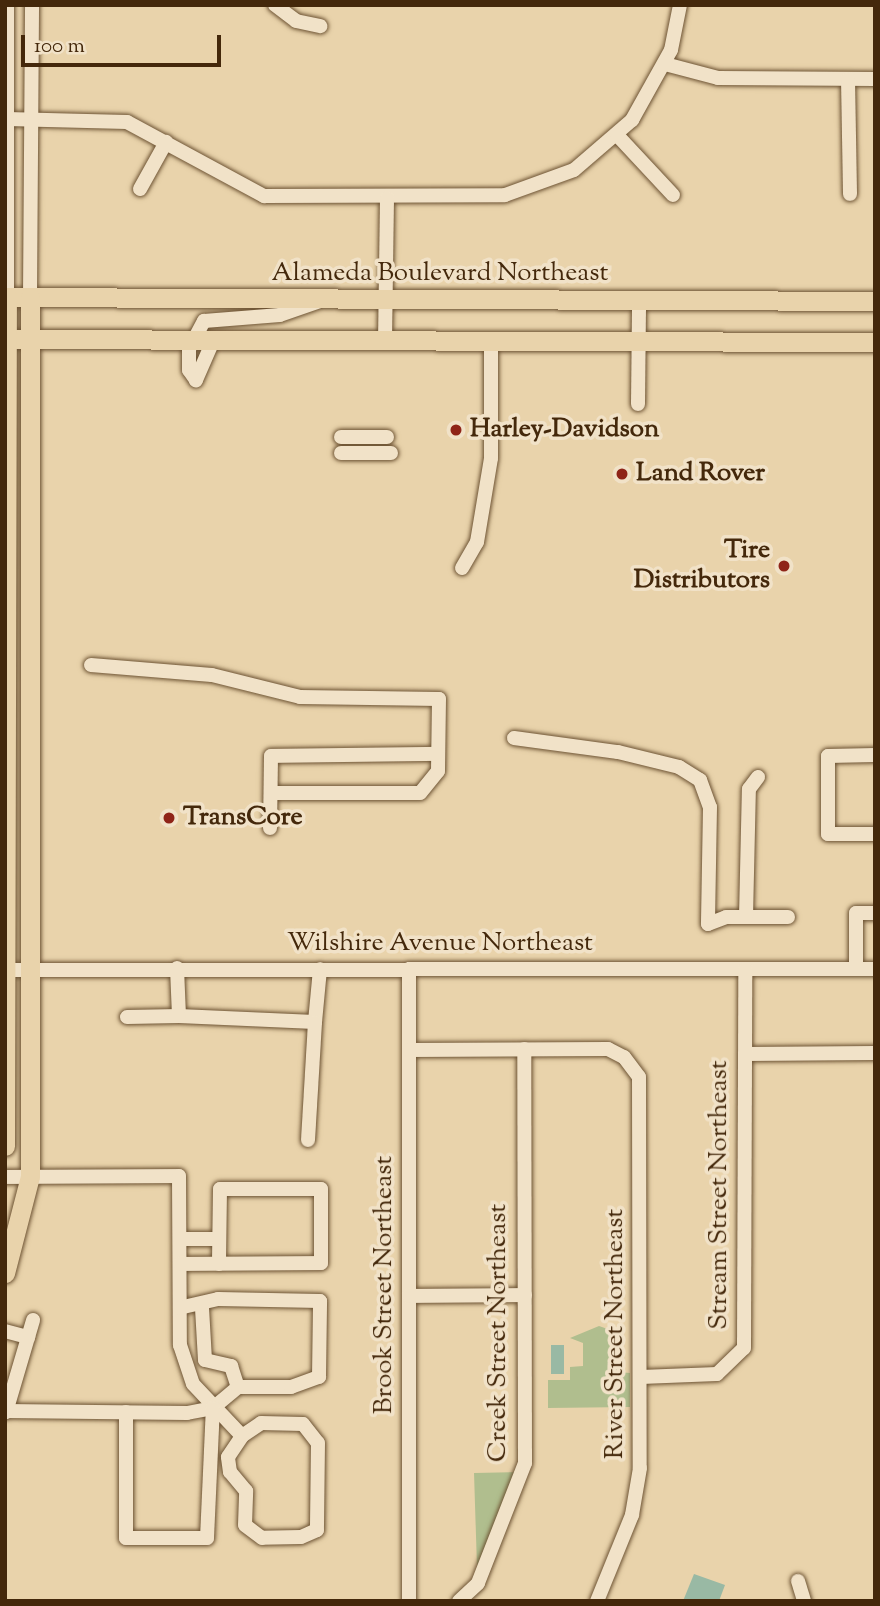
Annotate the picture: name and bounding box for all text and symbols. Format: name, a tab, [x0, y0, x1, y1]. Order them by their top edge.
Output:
scale bar	[24, 21, 224, 65]
text: 100 m	[34, 32, 85, 62]
street label: Alameda Boulevard Northeast	[272, 258, 608, 290]
place label: Harley-Davidson	[470, 414, 659, 446]
marker: Harley-Davidson	[448, 422, 464, 438]
place label: Land Rover	[636, 458, 765, 490]
marker: Land Rover	[614, 466, 630, 482]
place label: Tire Distributors	[634, 535, 770, 596]
marker: Tire Distributors	[776, 558, 792, 574]
place label: TransCore	[183, 802, 303, 834]
marker: TransCore	[161, 810, 177, 826]
street label: Wilshire Avenue Northeast	[287, 928, 593, 960]
street label: Stream Street Northeast	[704, 1060, 736, 1330]
street label: Brook Street Northeast	[369, 1156, 401, 1414]
street label: Creek Street Northeast	[483, 1204, 515, 1462]
street label: River Street Northeast	[600, 1209, 632, 1459]

